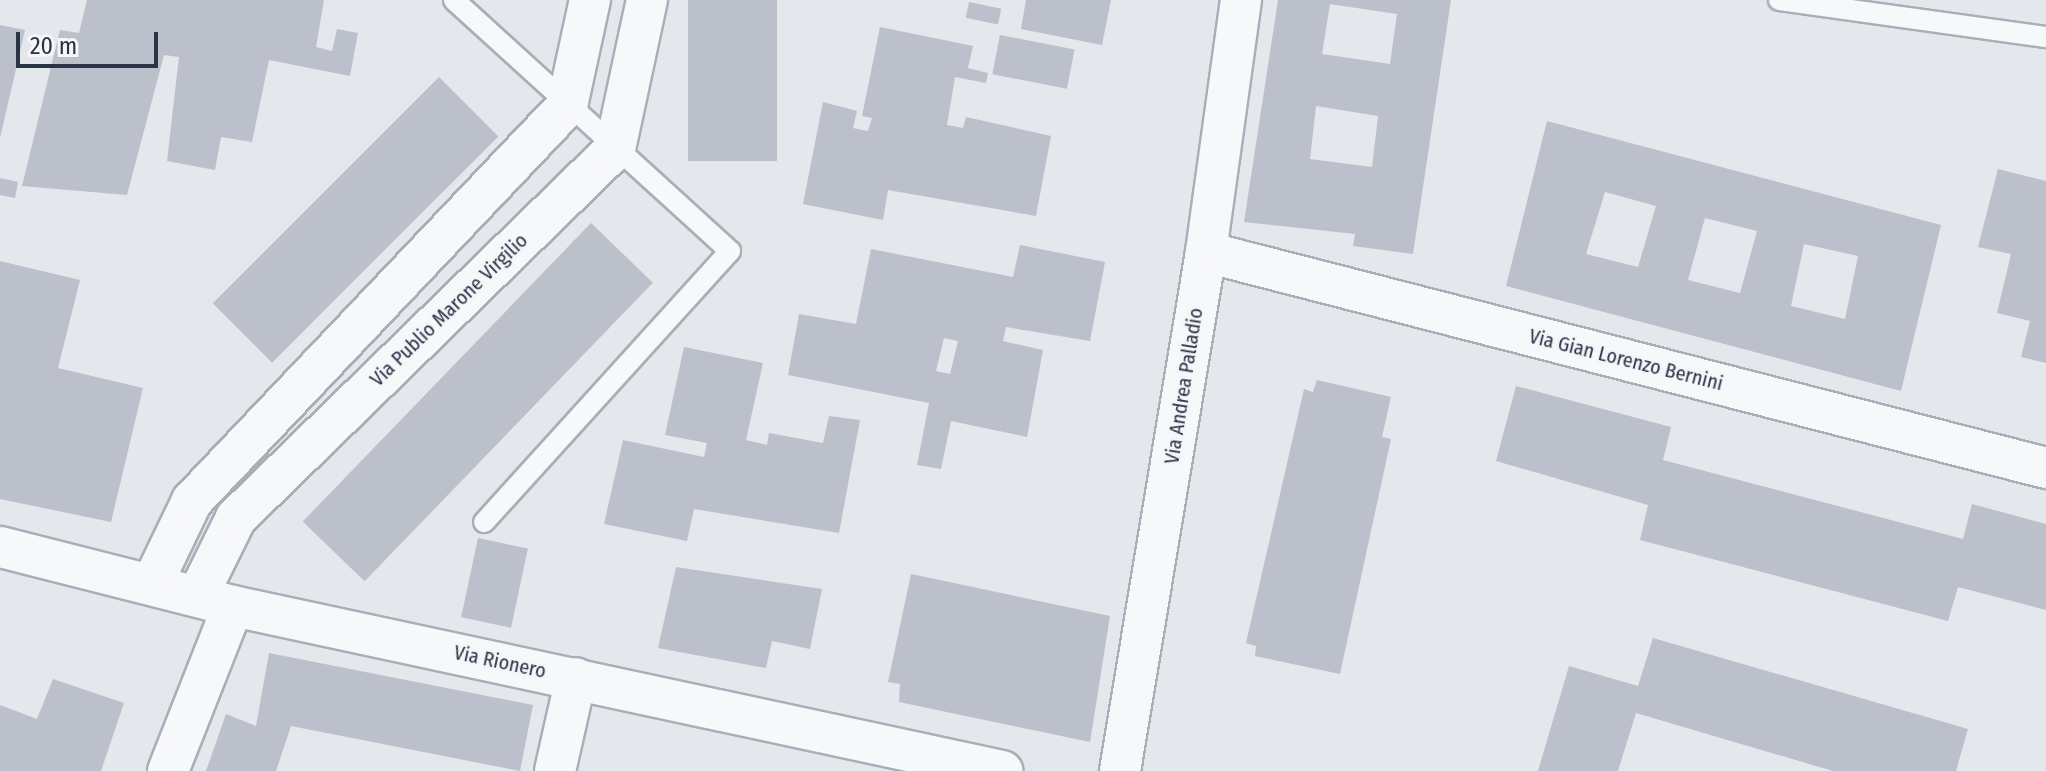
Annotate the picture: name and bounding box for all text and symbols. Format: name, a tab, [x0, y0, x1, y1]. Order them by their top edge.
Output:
scale bar	[20, 16, 162, 66]
text: 20 m	[30, 32, 77, 60]
street label: Via Publio Marone Virgilio	[365, 229, 533, 391]
street label: Via Andrea Palladio	[1160, 306, 1208, 466]
street label: Via Gian Lorenzo Bernini	[1527, 324, 1725, 396]
street label: Via Rionero	[452, 641, 548, 683]

